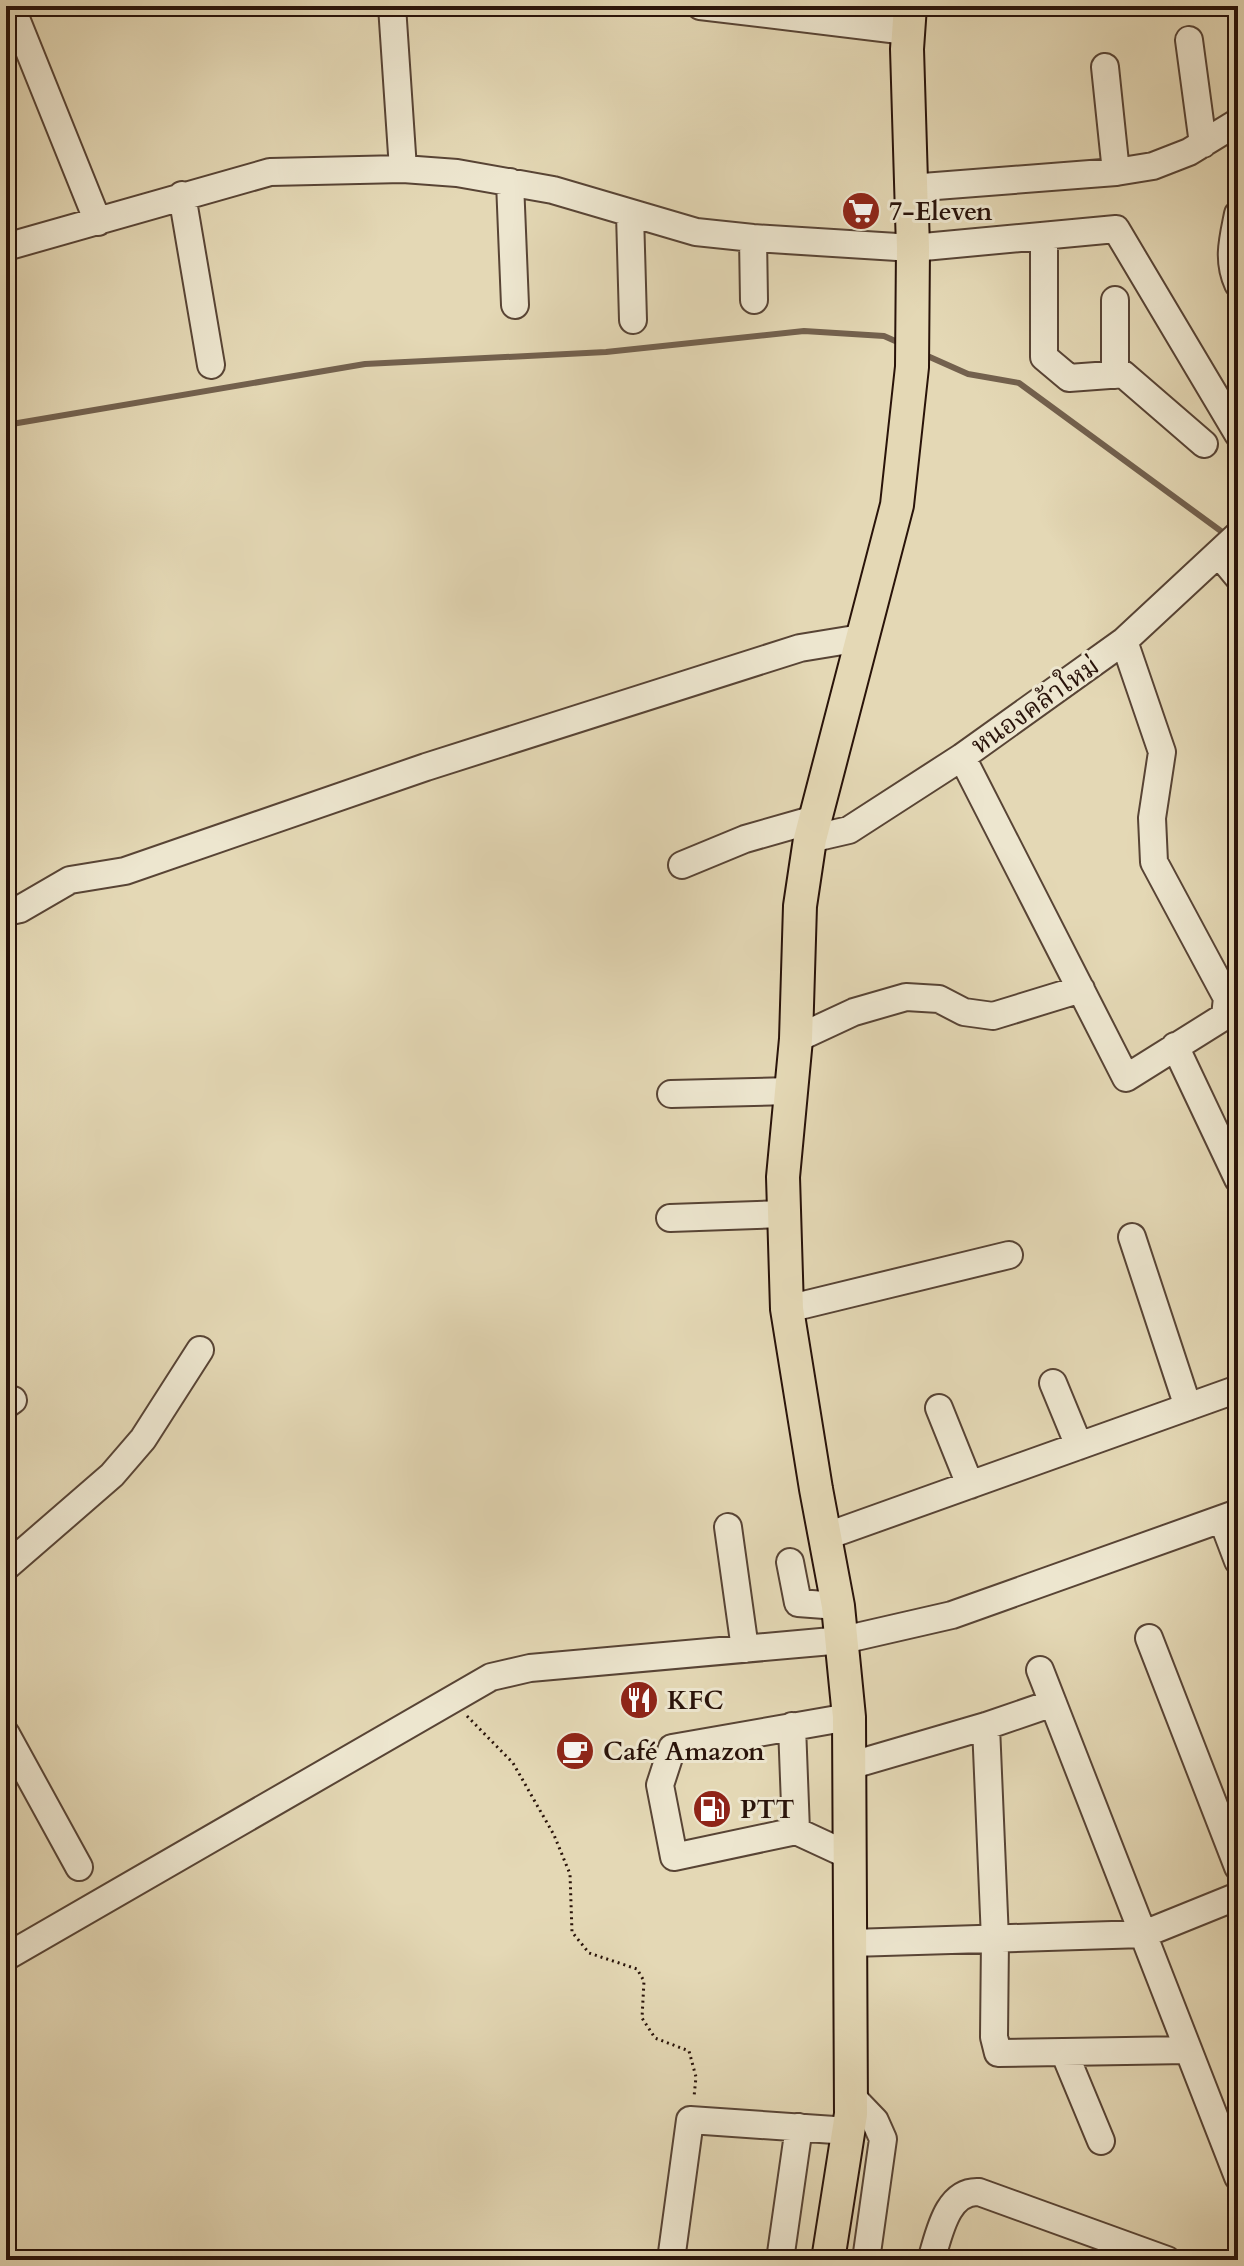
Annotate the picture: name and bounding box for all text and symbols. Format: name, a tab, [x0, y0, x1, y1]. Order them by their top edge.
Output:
supermarket icon: 7-Eleven	[840, 190, 882, 232]
place label: 7-Eleven	[889, 194, 993, 229]
street label: หนองคล้าใหม่	[964, 648, 1106, 762]
restaurant icon: KFC	[618, 1679, 660, 1721]
place label: KFC	[667, 1683, 724, 1718]
cafe icon: Café Amazon	[554, 1730, 596, 1772]
place label: Café Amazon	[603, 1734, 765, 1769]
fuel station icon: PTT	[691, 1788, 733, 1830]
place label: PTT	[740, 1792, 795, 1827]

